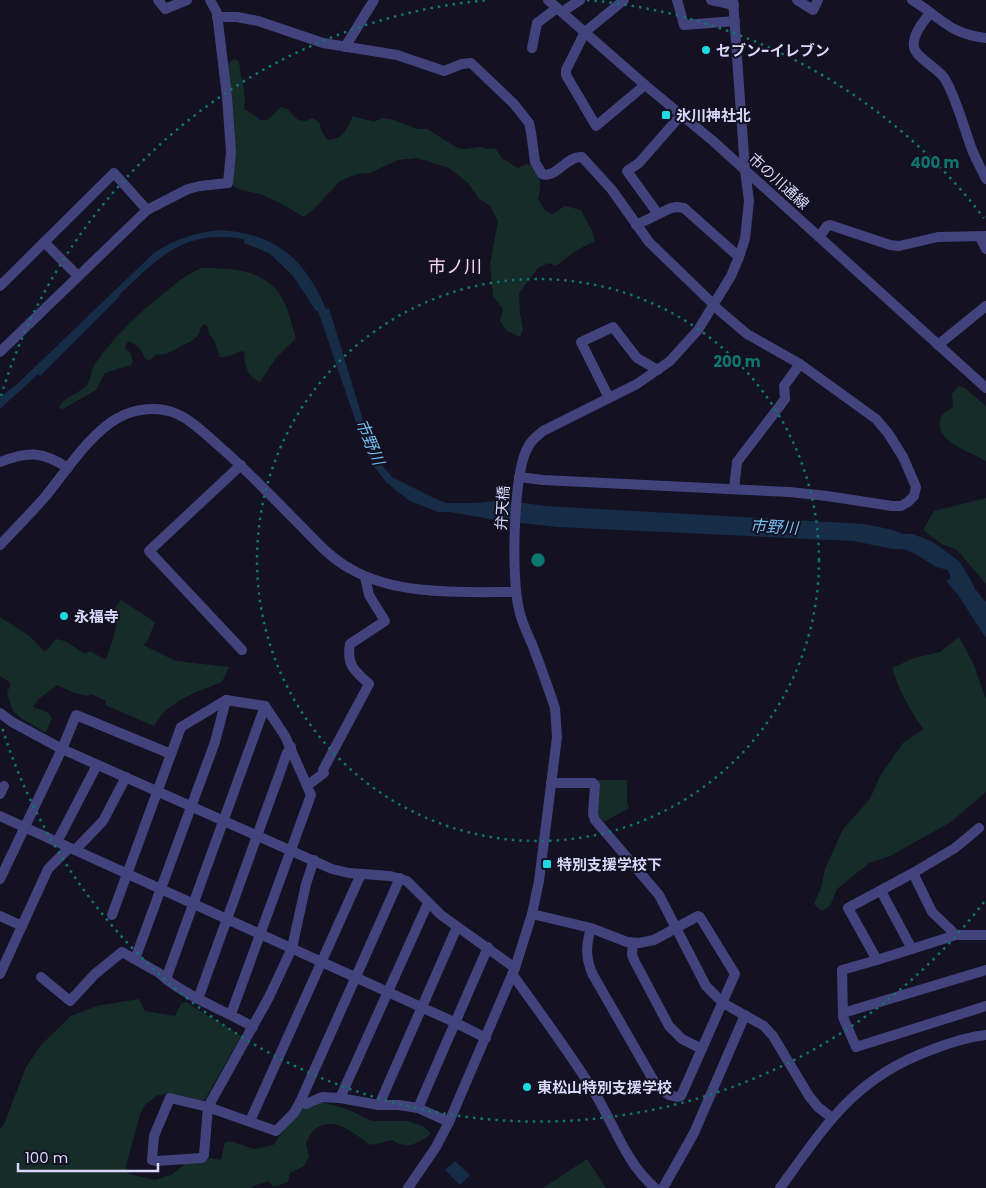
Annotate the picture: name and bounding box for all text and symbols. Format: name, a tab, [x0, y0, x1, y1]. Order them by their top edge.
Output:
place label: セブン-イレブン	[716, 40, 830, 61]
marker: セブン-イレブン	[700, 44, 712, 56]
place label: 氷川神社北	[676, 105, 751, 126]
marker: 氷川神社北	[660, 109, 672, 121]
street label: 市の川通線	[744, 148, 814, 214]
text: 400 m	[911, 152, 960, 173]
district label: 市ノ川	[428, 254, 482, 279]
text: 200 m	[713, 351, 761, 372]
water label: 市野川	[350, 415, 391, 470]
street label: 弁天橋	[490, 485, 514, 531]
water label: 市野川	[749, 514, 801, 540]
centre of rings	[529, 551, 547, 569]
place label: 永福寺	[74, 606, 119, 627]
marker: 永福寺	[58, 610, 70, 622]
place label: 特別支援学校下	[557, 854, 662, 875]
marker: 特別支援学校下	[541, 858, 553, 870]
place label: 東松山特別支援学校	[537, 1077, 672, 1098]
marker: 東松山特別支援学校	[521, 1081, 533, 1093]
scale bar	[18, 1140, 158, 1172]
text: 100 m	[25, 1147, 68, 1168]

